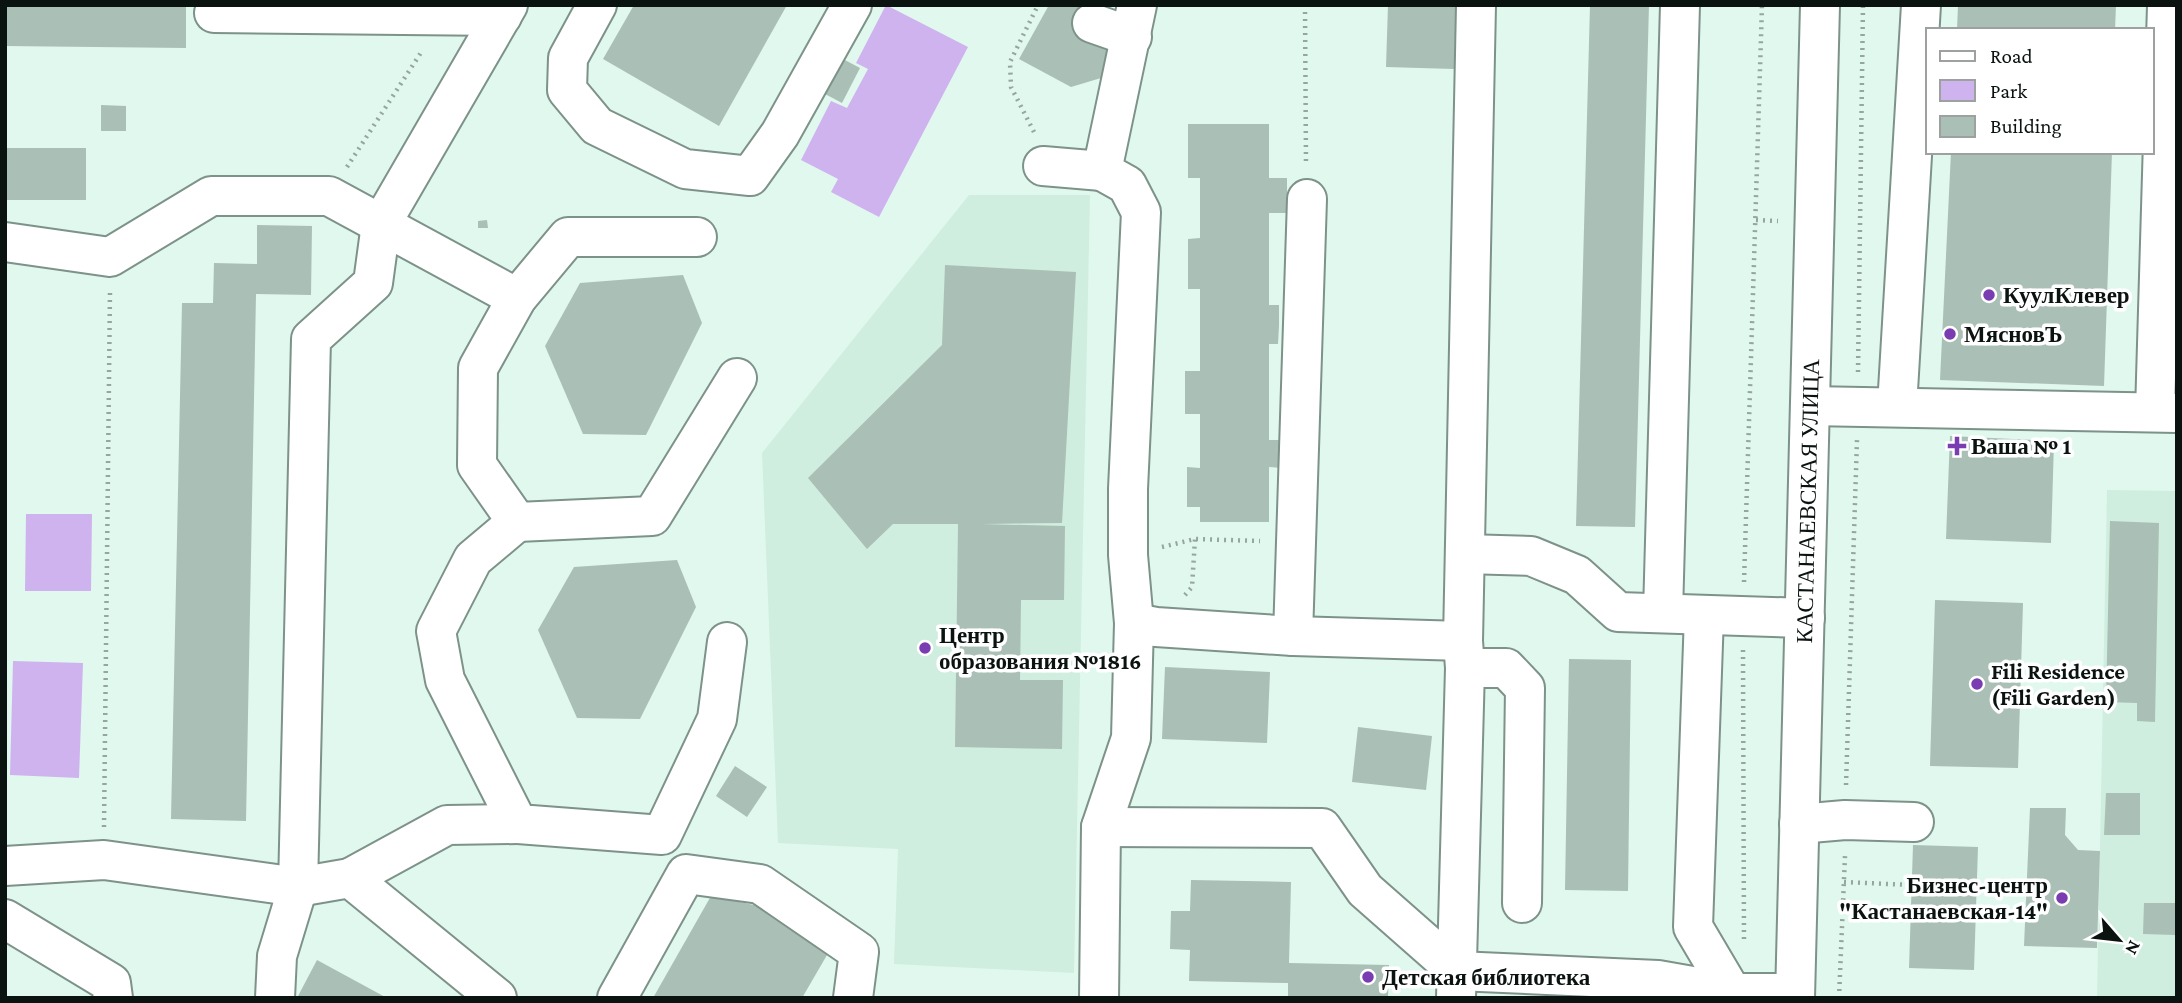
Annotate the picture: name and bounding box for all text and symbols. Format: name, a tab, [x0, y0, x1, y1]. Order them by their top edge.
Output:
legend	[1926, 28, 2154, 154]
text: Road	[1990, 44, 2033, 68]
text: Park	[1990, 79, 2027, 103]
text: Building	[1990, 114, 2062, 138]
place label: КуулКлевер	[2003, 282, 2130, 308]
marker: КуулКлевер	[1981, 287, 1997, 303]
place label: МясновЪ	[1964, 321, 2063, 347]
marker: МясновЪ	[1942, 326, 1958, 342]
street label: КАСТАНАЕВСКАЯ УЛИЦА	[1791, 358, 1824, 644]
place label: Ваша № 1	[1971, 433, 2071, 459]
marker: Ваша № 1	[1949, 438, 1965, 454]
place label: Центр образования №1816	[939, 622, 1142, 674]
marker: Центр образования №1816	[917, 640, 933, 656]
place label: Fili Residence (Fili Garden)	[1991, 658, 2125, 711]
marker: Fili Residence (Fili Garden)	[1969, 676, 1985, 692]
place label: Бизнес-центр "Кастанаевская-14"	[1839, 872, 2048, 924]
marker: Бизнес-центр "Кастанаевская-14"	[2054, 890, 2070, 906]
north arrow	[2084, 905, 2154, 975]
text: N	[2121, 937, 2146, 958]
place label: Детская библиотека	[1382, 964, 1591, 990]
marker: Детская библиотека	[1360, 969, 1376, 985]

